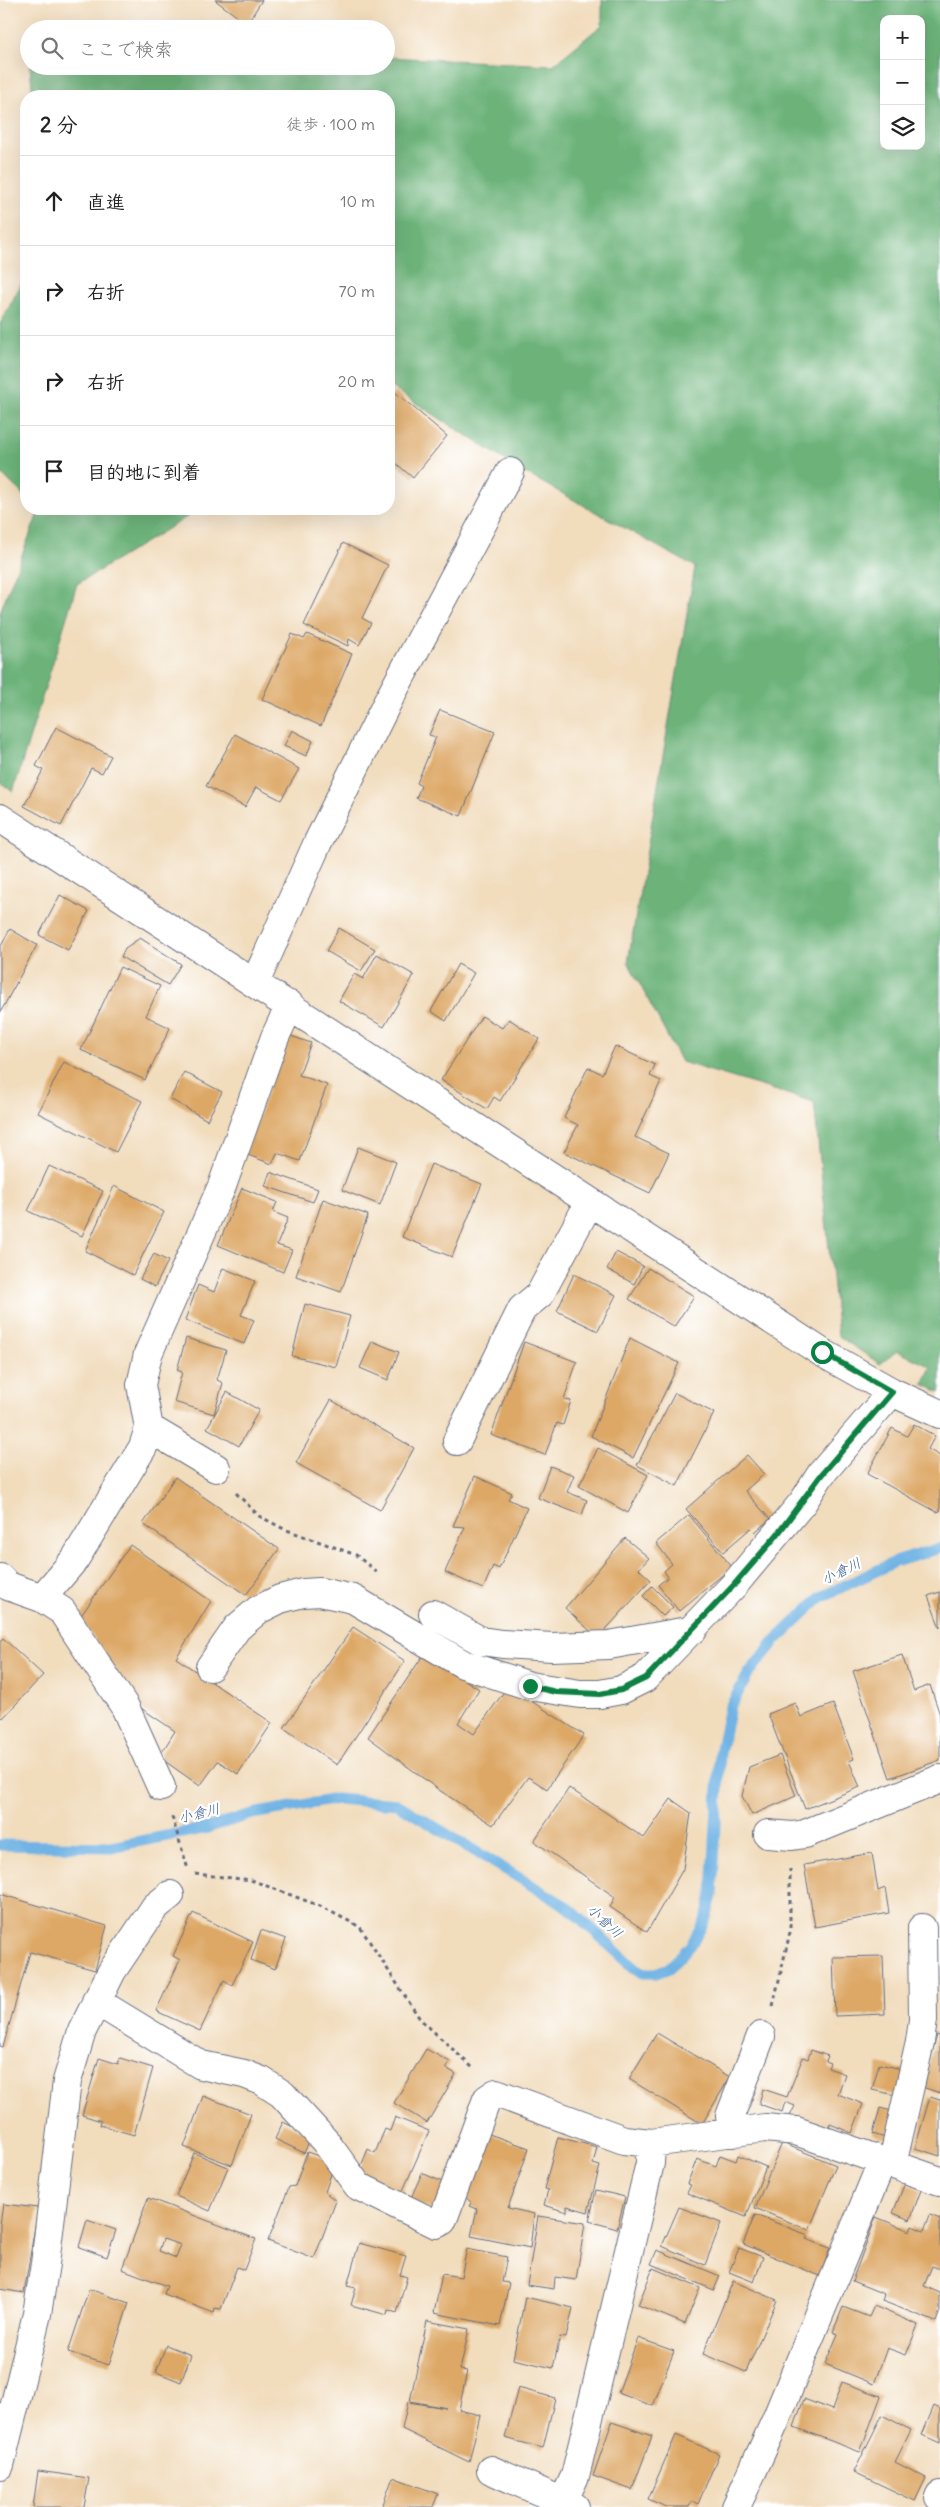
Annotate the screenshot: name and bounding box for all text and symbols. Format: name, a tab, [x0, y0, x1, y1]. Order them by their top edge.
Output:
map controls	[880, 15, 925, 150]
button: +	[880, 15, 925, 60]
search box	[20, 20, 395, 75]
icon: search	[38, 34, 66, 62]
text: ここで検索	[78, 37, 173, 61]
button: −	[880, 60, 925, 105]
button: layers	[880, 105, 925, 150]
text: 2 分	[40, 111, 78, 138]
text: 徒歩 · 100 m	[287, 114, 375, 134]
icon: ahead	[40, 187, 68, 215]
text: 直進	[87, 190, 125, 214]
text: 10 m	[340, 191, 375, 211]
icon: right	[40, 277, 68, 305]
text: 右折	[87, 280, 125, 304]
text: 70 m	[339, 281, 375, 301]
icon: right	[40, 367, 68, 395]
text: 右折	[87, 370, 125, 394]
text: 20 m	[338, 371, 375, 391]
icon: arrive	[40, 457, 68, 485]
text: 目的地に到着	[87, 460, 201, 484]
route start	[811, 1341, 834, 1364]
water label: 小倉川	[818, 1554, 864, 1588]
route end	[519, 1675, 542, 1698]
water label: 小倉川	[176, 1799, 222, 1827]
water label: 小倉川	[584, 1900, 626, 1942]

